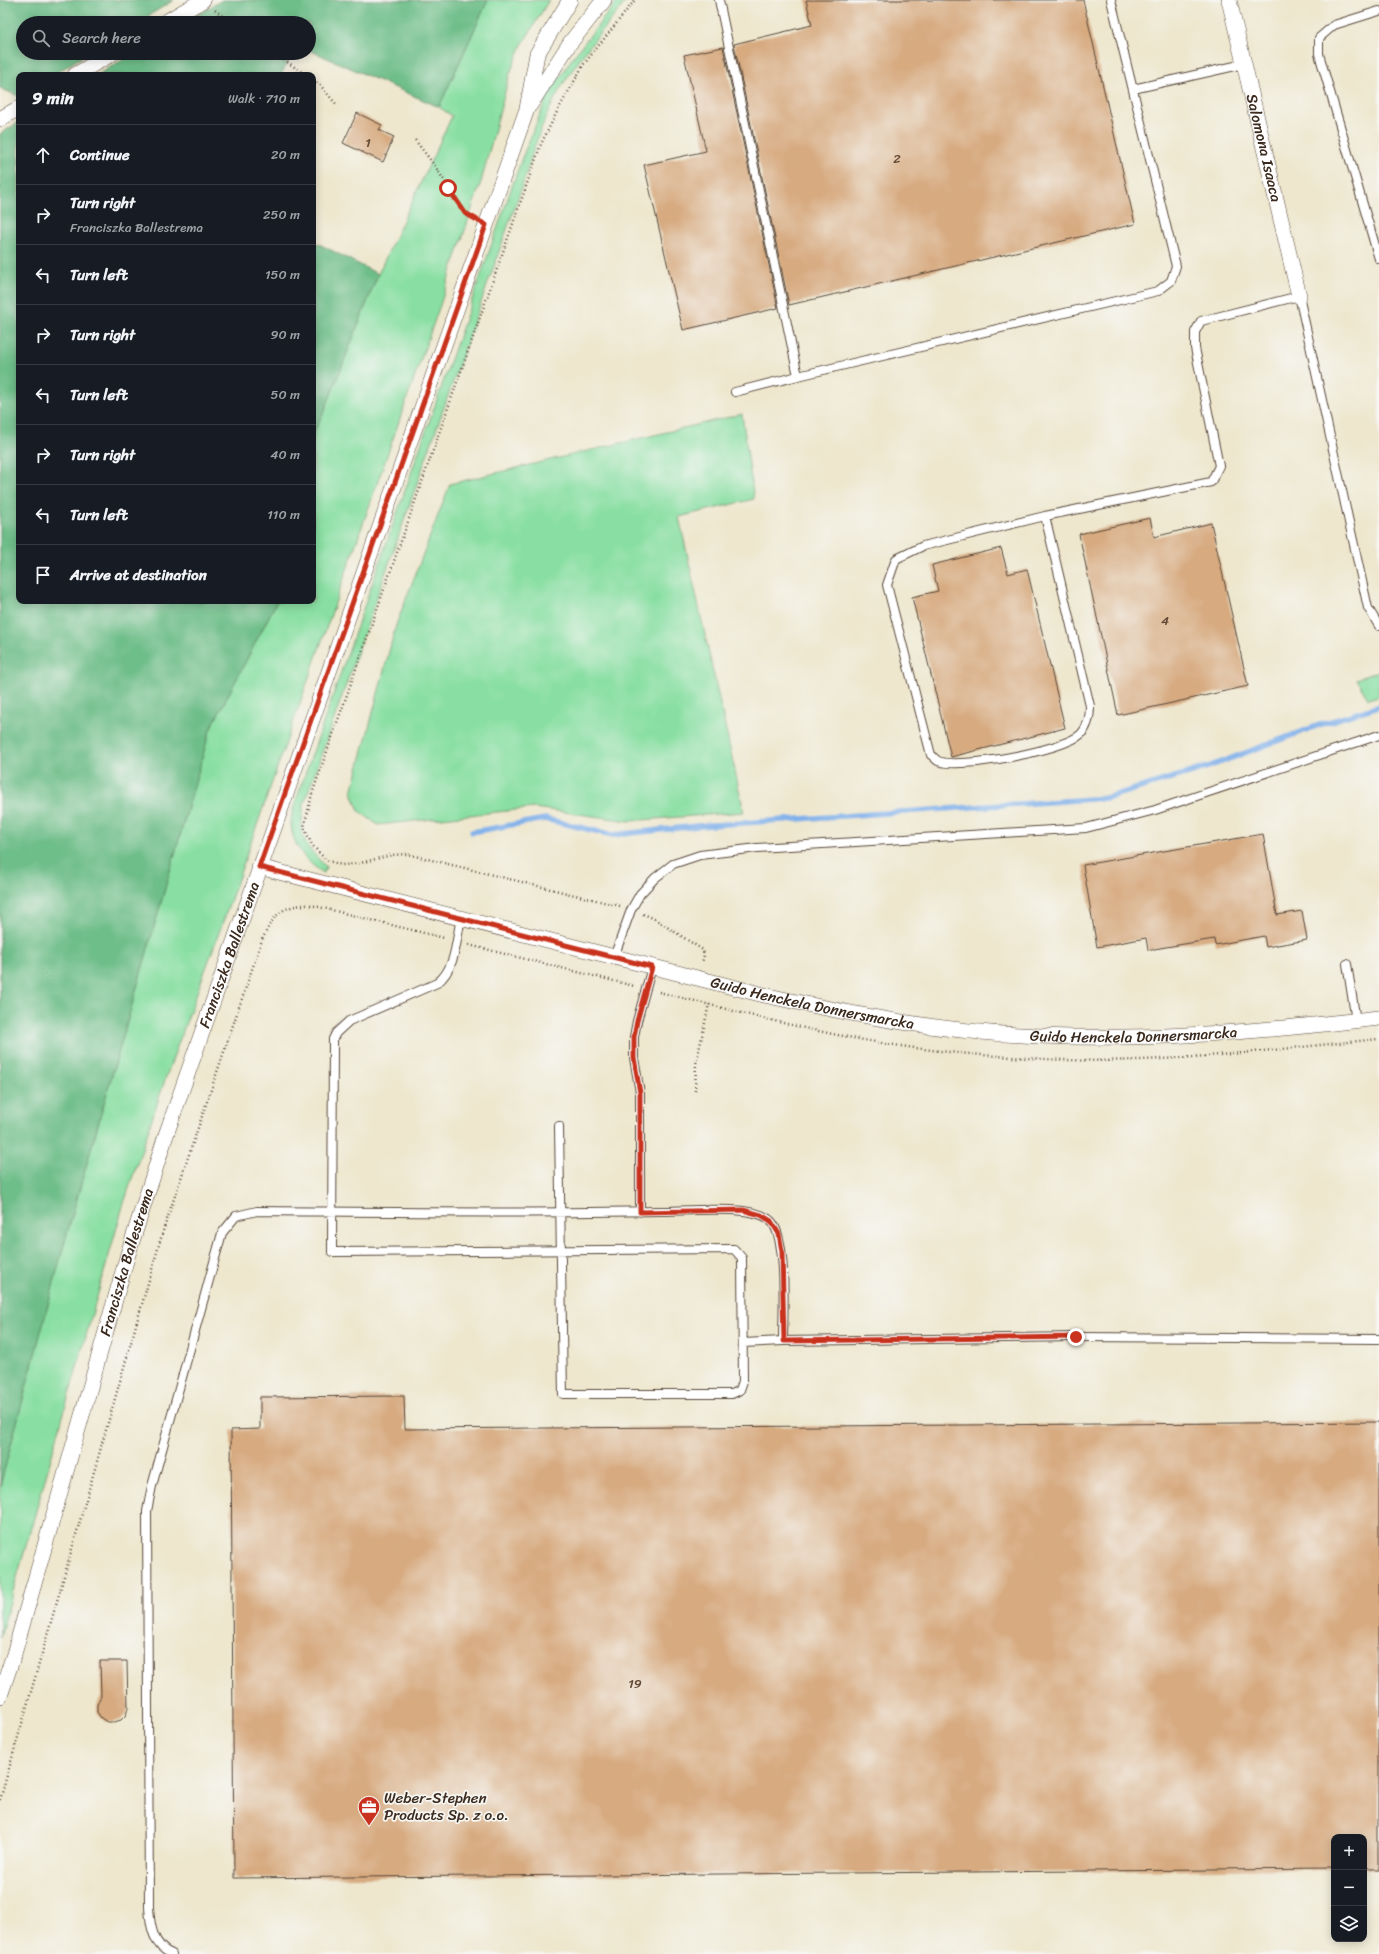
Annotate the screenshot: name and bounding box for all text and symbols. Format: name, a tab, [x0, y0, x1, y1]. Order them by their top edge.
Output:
search box	[16, 16, 316, 60]
text: Search here	[62, 25, 141, 51]
icon: search	[30, 27, 52, 49]
text: 9 min	[32, 83, 74, 113]
text: Walk · 710 m	[228, 87, 300, 110]
street label: Salomona Isaaca	[1239, 91, 1289, 205]
house number: 1	[365, 131, 371, 154]
text: Continue	[70, 142, 130, 168]
text: 20 m	[271, 143, 300, 166]
icon: ahead	[32, 144, 54, 166]
house number: 2	[893, 147, 901, 170]
route start	[439, 179, 457, 197]
text: Turn right	[70, 190, 135, 216]
text: 250 m	[263, 203, 300, 226]
icon: right	[32, 204, 54, 226]
text: Franciszka Ballestrema	[70, 216, 203, 239]
text: Turn left	[70, 262, 128, 288]
text: 150 m	[265, 263, 300, 286]
icon: left	[32, 264, 54, 286]
text: Turn right	[70, 322, 135, 348]
text: 90 m	[270, 323, 300, 346]
icon: right	[32, 324, 54, 346]
text: Turn left	[70, 382, 128, 408]
text: 50 m	[270, 383, 300, 406]
icon: left	[32, 384, 54, 406]
text: Turn right	[70, 442, 135, 468]
text: 40 m	[270, 443, 300, 466]
icon: right	[32, 444, 54, 466]
text: Turn left	[70, 502, 128, 528]
text: 110 m	[267, 503, 300, 526]
icon: left	[32, 504, 54, 526]
text: Arrive at destination	[70, 562, 207, 588]
icon: arrive	[32, 564, 54, 586]
house number: 4	[1161, 609, 1169, 632]
street label: Franciszka Ballestrema	[192, 878, 267, 1032]
street label: Guido Henckela Donnersmarcka	[708, 969, 916, 1037]
street label: Guido Henckela Donnersmarcka	[1029, 1019, 1238, 1050]
street label: Franciszka Ballestrema	[92, 1184, 161, 1339]
route end	[1067, 1328, 1085, 1346]
house number: 19	[628, 1672, 642, 1695]
place label: Weber-Stephen Products Sp. z o.o.	[384, 1785, 509, 1828]
office icon: Weber-Stephen Products Sp. z o.o.	[356, 1794, 382, 1827]
map controls	[1331, 1834, 1367, 1942]
button: +	[1331, 1834, 1367, 1870]
button: −	[1331, 1870, 1367, 1906]
button: layers	[1331, 1906, 1367, 1942]

